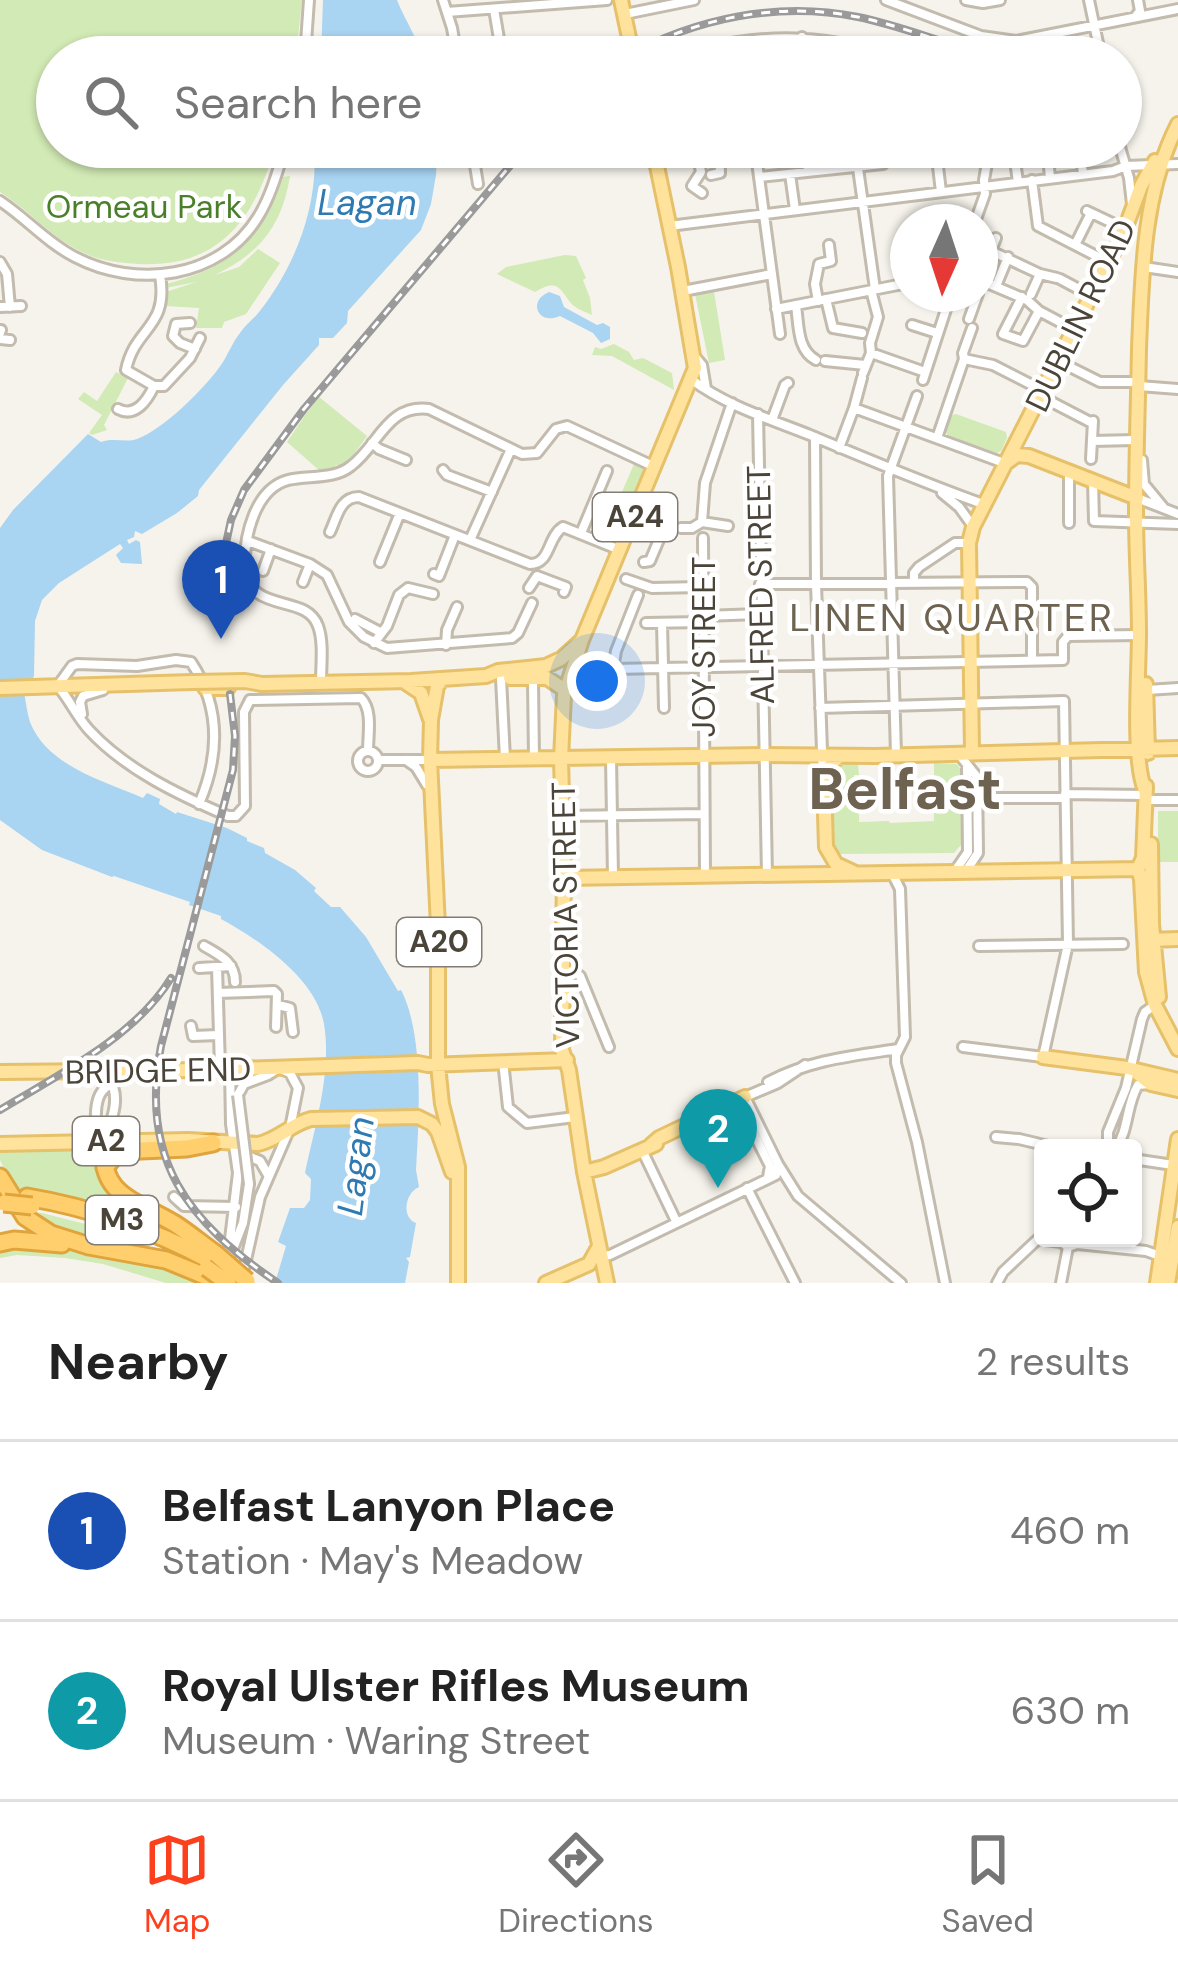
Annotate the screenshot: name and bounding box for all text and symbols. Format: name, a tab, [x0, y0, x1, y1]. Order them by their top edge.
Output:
search box	[36, 36, 1142, 168]
icon: search	[78, 69, 144, 135]
text: Search here	[174, 73, 422, 132]
water label: Lagan	[317, 179, 417, 226]
park label: Ormeau Park	[46, 185, 243, 228]
north arrow	[890, 204, 998, 312]
street label: DUBLIN ROAD	[1015, 212, 1146, 419]
street label: ALFRED STREET	[737, 465, 784, 705]
road number: A24	[593, 493, 677, 541]
pin: 1	[182, 540, 260, 639]
street label: JOY STREET	[682, 557, 725, 737]
district label: LINEN QUARTER	[789, 592, 1115, 643]
your location	[567, 651, 627, 711]
district label: Belfast	[808, 752, 1002, 827]
street label: VICTORIA STREET	[542, 781, 589, 1048]
road number: A20	[397, 918, 481, 966]
street label: BRIDGE END	[64, 1047, 252, 1094]
pin: 2	[679, 1089, 757, 1188]
water label: Lagan	[326, 1114, 385, 1218]
road number: A2	[73, 1117, 139, 1165]
map controls	[1034, 1139, 1142, 1247]
button: locate	[1034, 1139, 1142, 1247]
road number: M3	[86, 1196, 158, 1244]
text: Nearby	[48, 1328, 229, 1395]
text: 2 results	[976, 1336, 1130, 1387]
text: Belfast Lanyon Place	[162, 1476, 615, 1535]
text: 1	[80, 1505, 94, 1556]
text: 460 m	[1010, 1505, 1130, 1556]
text: Station · May's Meadow	[162, 1535, 583, 1586]
text: Royal Ulster Rifles Museum	[162, 1656, 750, 1715]
text: 2	[76, 1685, 98, 1736]
text: 630 m	[1011, 1685, 1130, 1736]
text: Museum · Waring Street	[162, 1715, 590, 1766]
tab: Map	[144, 1827, 210, 1942]
tab: Directions	[498, 1827, 654, 1942]
tab: Saved	[942, 1827, 1034, 1942]

